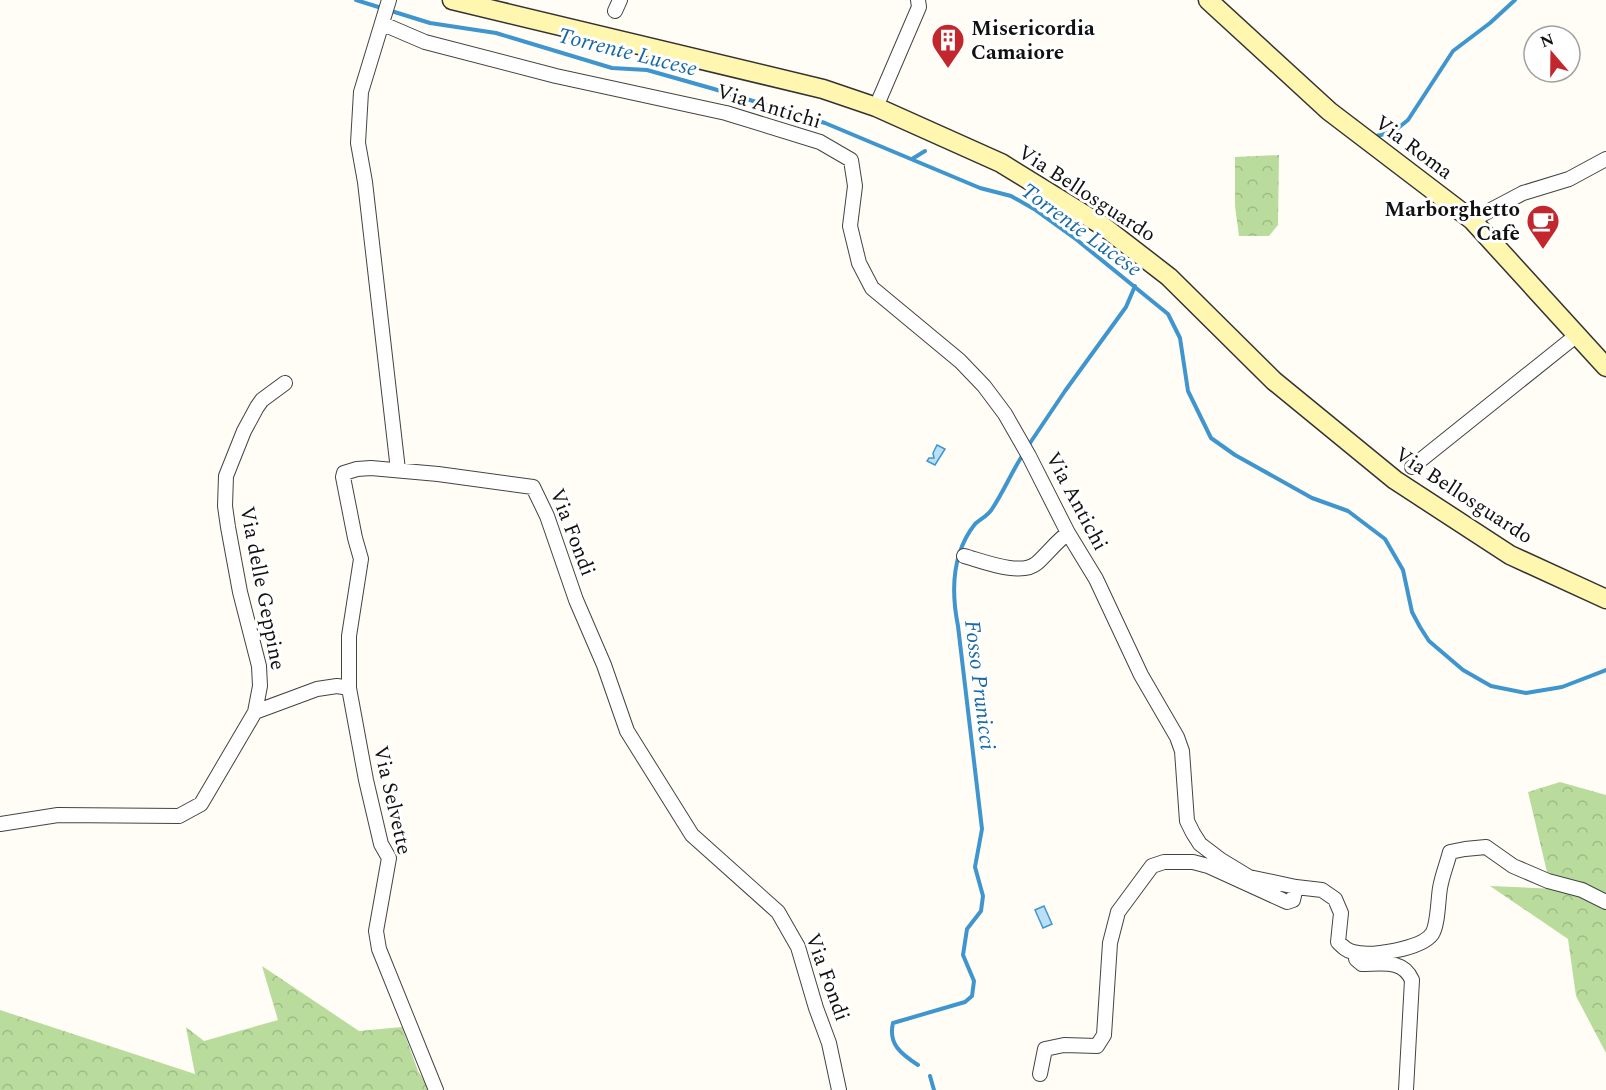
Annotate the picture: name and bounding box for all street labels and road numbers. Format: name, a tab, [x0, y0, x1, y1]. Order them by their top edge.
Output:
street label: Via Antichi	[712, 76, 825, 138]
street label: Via Roma	[1367, 108, 1460, 188]
street label: Via Bellosguardo	[1011, 137, 1162, 251]
street label: Via Bellosguardo	[1388, 439, 1539, 553]
street label: Via Antichi	[1037, 446, 1116, 557]
street label: Via Fondi	[541, 484, 603, 581]
street label: Via delle Geppine	[230, 503, 294, 673]
street label: Via Selvette	[364, 743, 420, 858]
street label: Via Fondi	[796, 929, 858, 1026]

